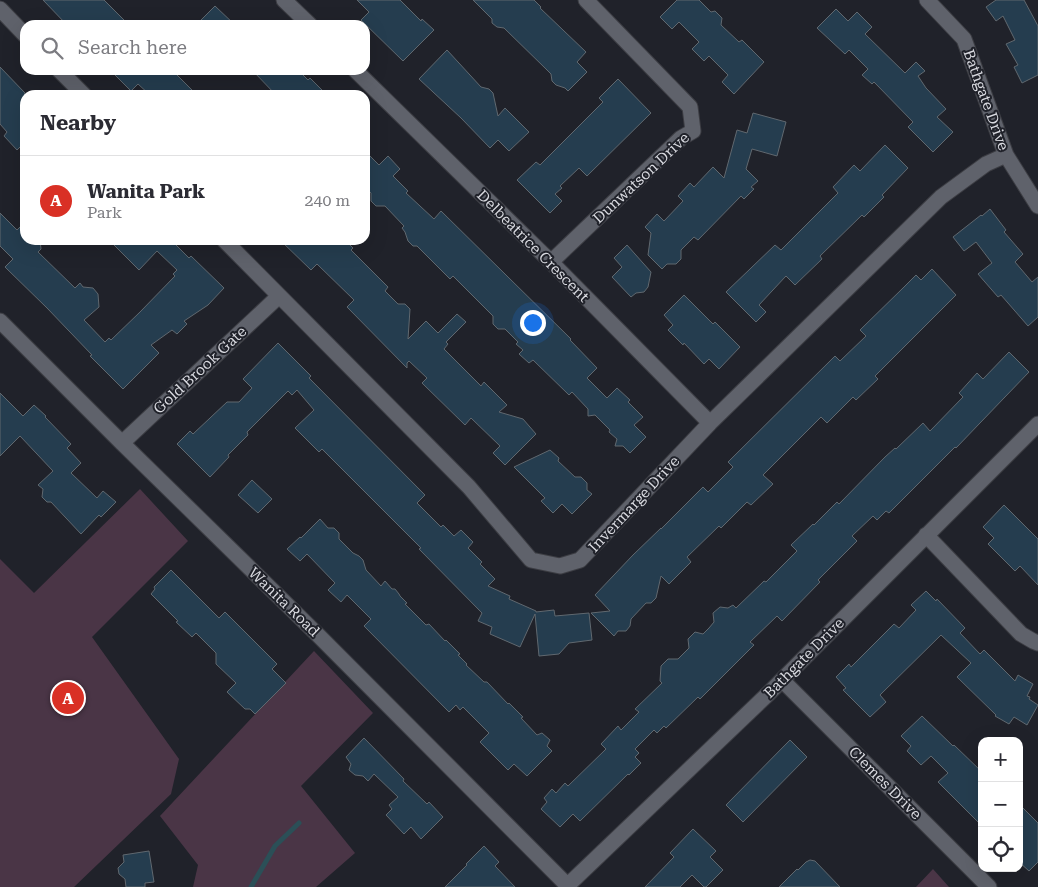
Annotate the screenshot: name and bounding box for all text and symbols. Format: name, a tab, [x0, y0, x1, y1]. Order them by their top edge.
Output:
search box	[20, 20, 370, 75]
icon: search	[38, 34, 66, 62]
text: Search here	[78, 36, 187, 59]
street label: Bathgate Drive	[959, 47, 1013, 153]
text: Nearby	[40, 111, 116, 135]
street label: Dunwatson Drive	[589, 129, 693, 227]
text: Wanita Park	[87, 180, 205, 203]
street label: Delbeatrice Crescent	[473, 186, 593, 306]
text: A	[50, 191, 62, 210]
text: 240 m	[304, 191, 350, 210]
text: Park	[87, 203, 122, 222]
your location	[520, 310, 546, 336]
street label: Gold Brook Gate	[150, 322, 250, 418]
street label: Invermarge Drive	[585, 452, 683, 556]
street label: Wanita Road	[245, 564, 323, 641]
street label: Bathgate Drive	[760, 614, 848, 702]
pin: A	[52, 679, 84, 717]
map controls	[978, 737, 1023, 872]
button: +	[978, 737, 1023, 782]
street label: Clemes Drive	[845, 743, 925, 823]
button: −	[978, 782, 1023, 827]
button: locate	[978, 827, 1023, 872]

